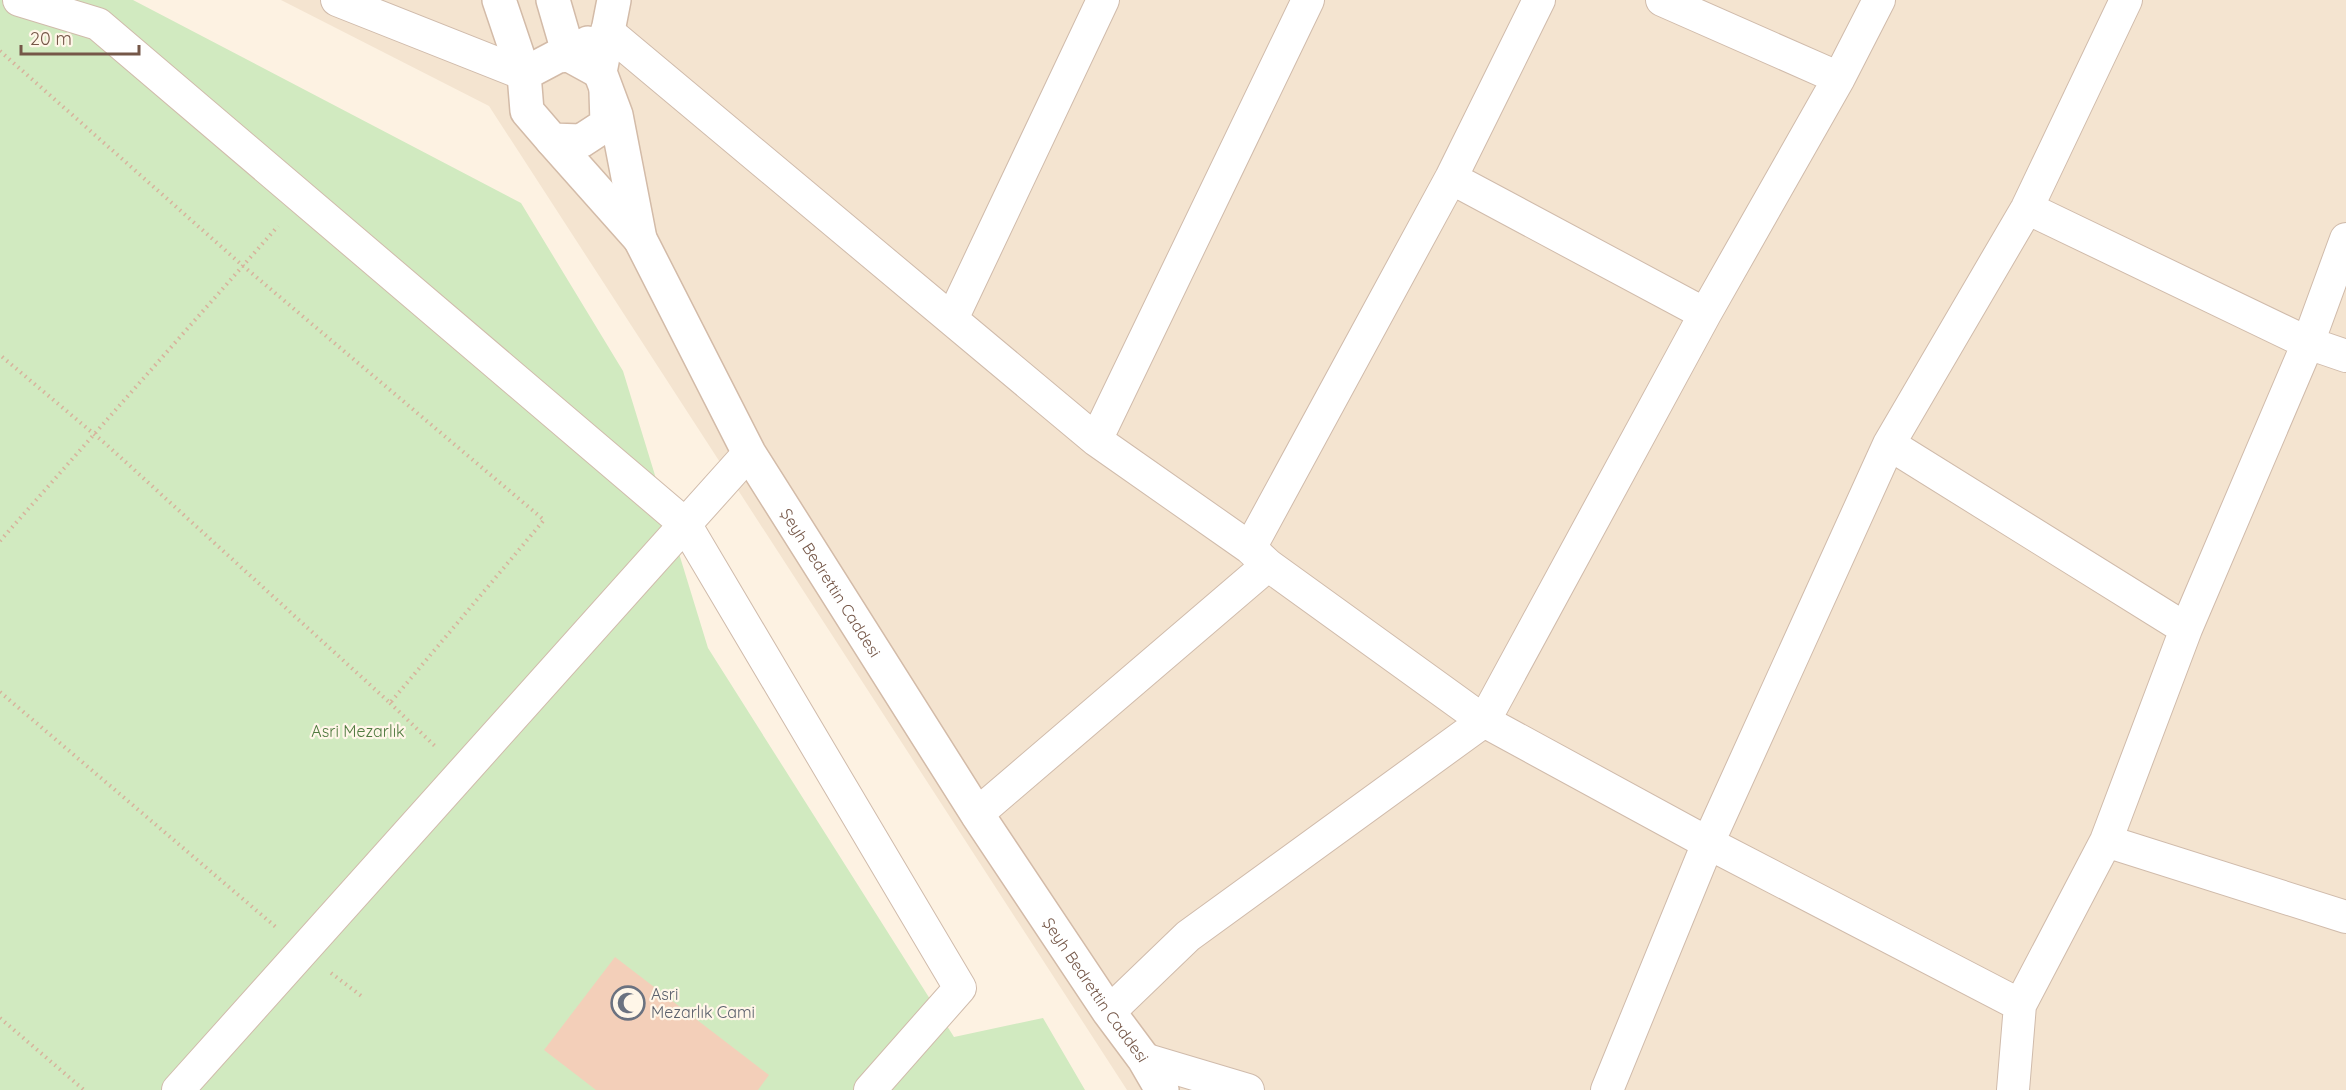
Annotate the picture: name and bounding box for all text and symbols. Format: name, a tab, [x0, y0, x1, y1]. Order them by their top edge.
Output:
scale bar	[21, 18, 140, 56]
text: 20 m	[30, 27, 72, 50]
street label: Şeyh Bedrettin Caddesi	[776, 505, 885, 661]
park label: Asri Mezarlık	[311, 721, 405, 741]
street label: Şeyh Bedrettin Caddesi	[1039, 914, 1154, 1066]
place label: Asri Mezarlık Cami	[651, 984, 755, 1022]
mosque icon: Asri Mezarlık Cami	[610, 985, 646, 1021]

